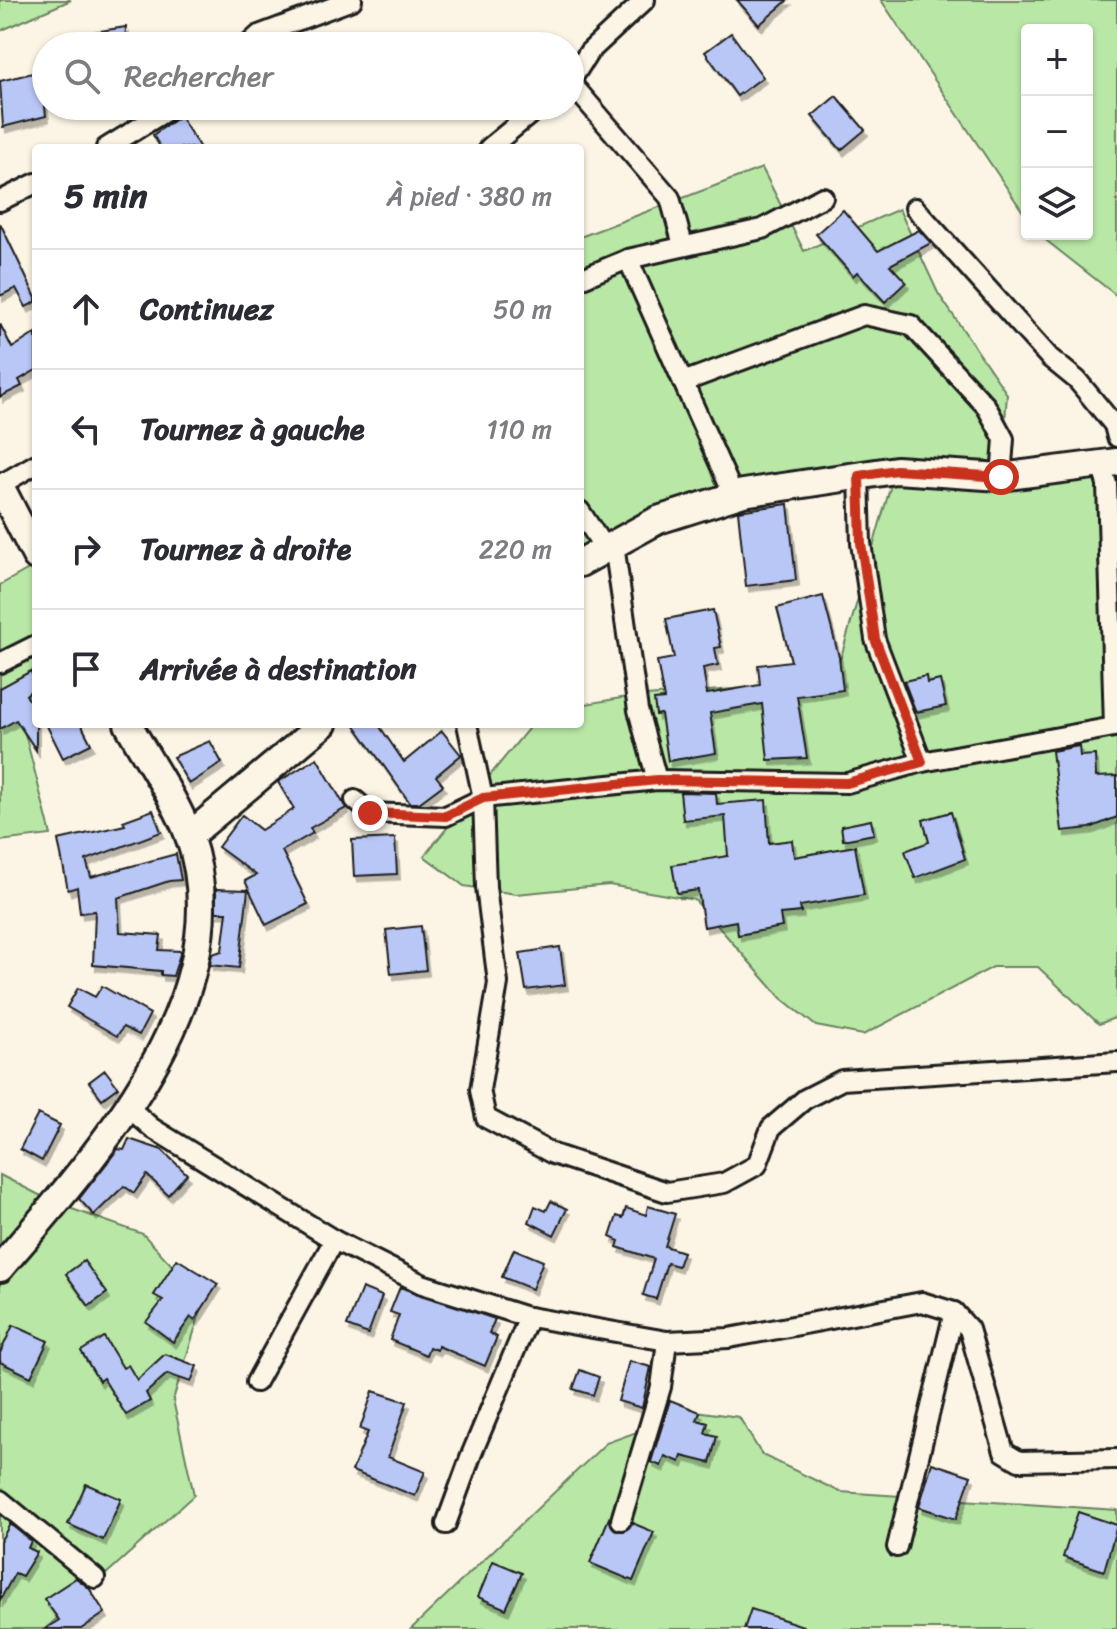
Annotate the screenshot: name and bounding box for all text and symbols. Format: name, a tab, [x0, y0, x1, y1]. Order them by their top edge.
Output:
map controls	[1021, 24, 1093, 240]
button: +	[1021, 24, 1093, 96]
search box	[32, 32, 584, 120]
text: Rechercher	[124, 49, 274, 103]
icon: search	[60, 54, 104, 98]
button: −	[1021, 96, 1093, 168]
text: 5 min	[64, 166, 147, 226]
button: layers	[1021, 168, 1093, 240]
text: À pied · 380 m	[387, 173, 552, 219]
text: Continuez	[140, 282, 274, 336]
text: 50 m	[493, 286, 552, 332]
icon: ahead	[64, 287, 108, 331]
text: Tournez à gauche	[140, 402, 365, 456]
text: 110 m	[487, 406, 552, 452]
icon: left	[64, 407, 108, 451]
route start	[983, 459, 1019, 495]
text: Tournez à droite	[140, 522, 351, 576]
text: 220 m	[479, 526, 552, 572]
icon: right	[64, 527, 108, 571]
text: Arrivée à destination	[140, 642, 417, 696]
icon: arrive	[64, 647, 108, 691]
route end	[352, 795, 388, 831]

